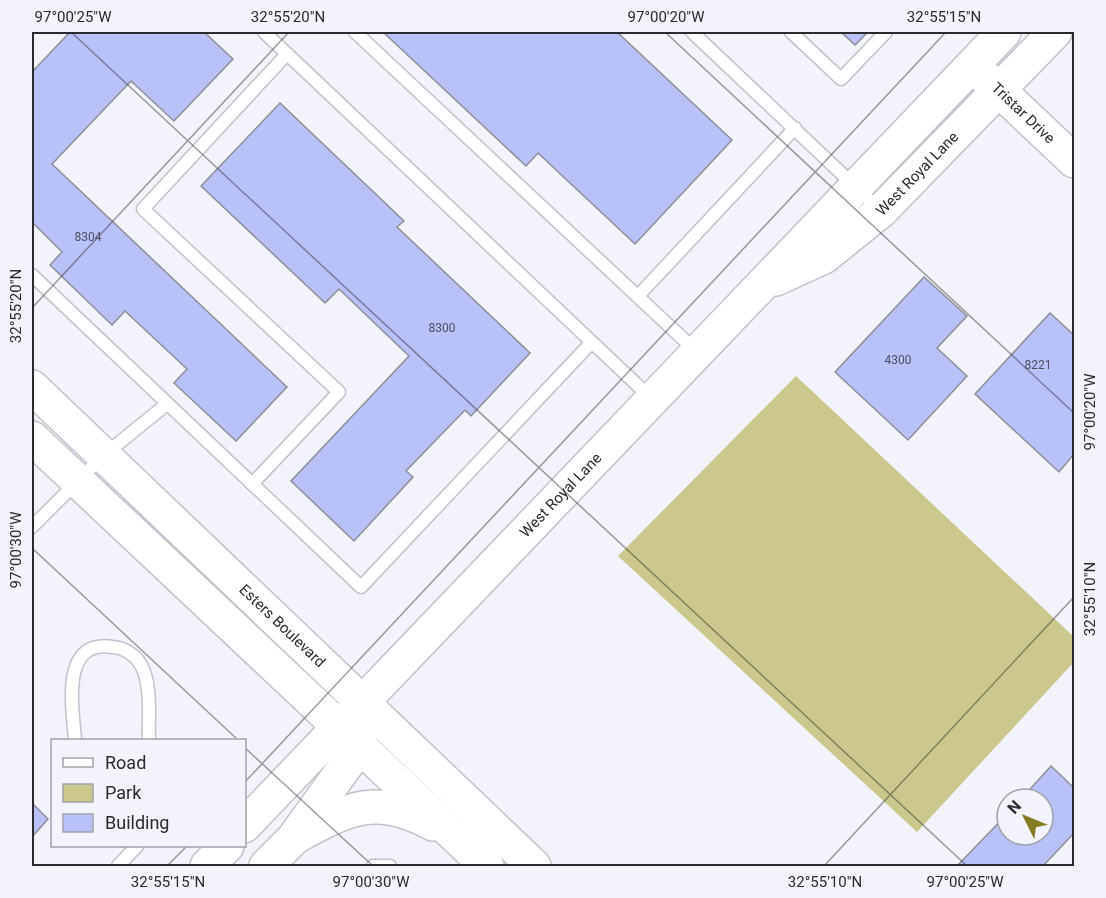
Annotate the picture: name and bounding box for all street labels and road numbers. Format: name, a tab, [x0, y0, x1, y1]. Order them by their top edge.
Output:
street label: Tristar Drive	[988, 79, 1059, 147]
street label: West Royal Lane	[872, 128, 962, 220]
street label: West Royal Lane	[516, 449, 605, 541]
street label: Esters Boulevard	[236, 581, 329, 671]

